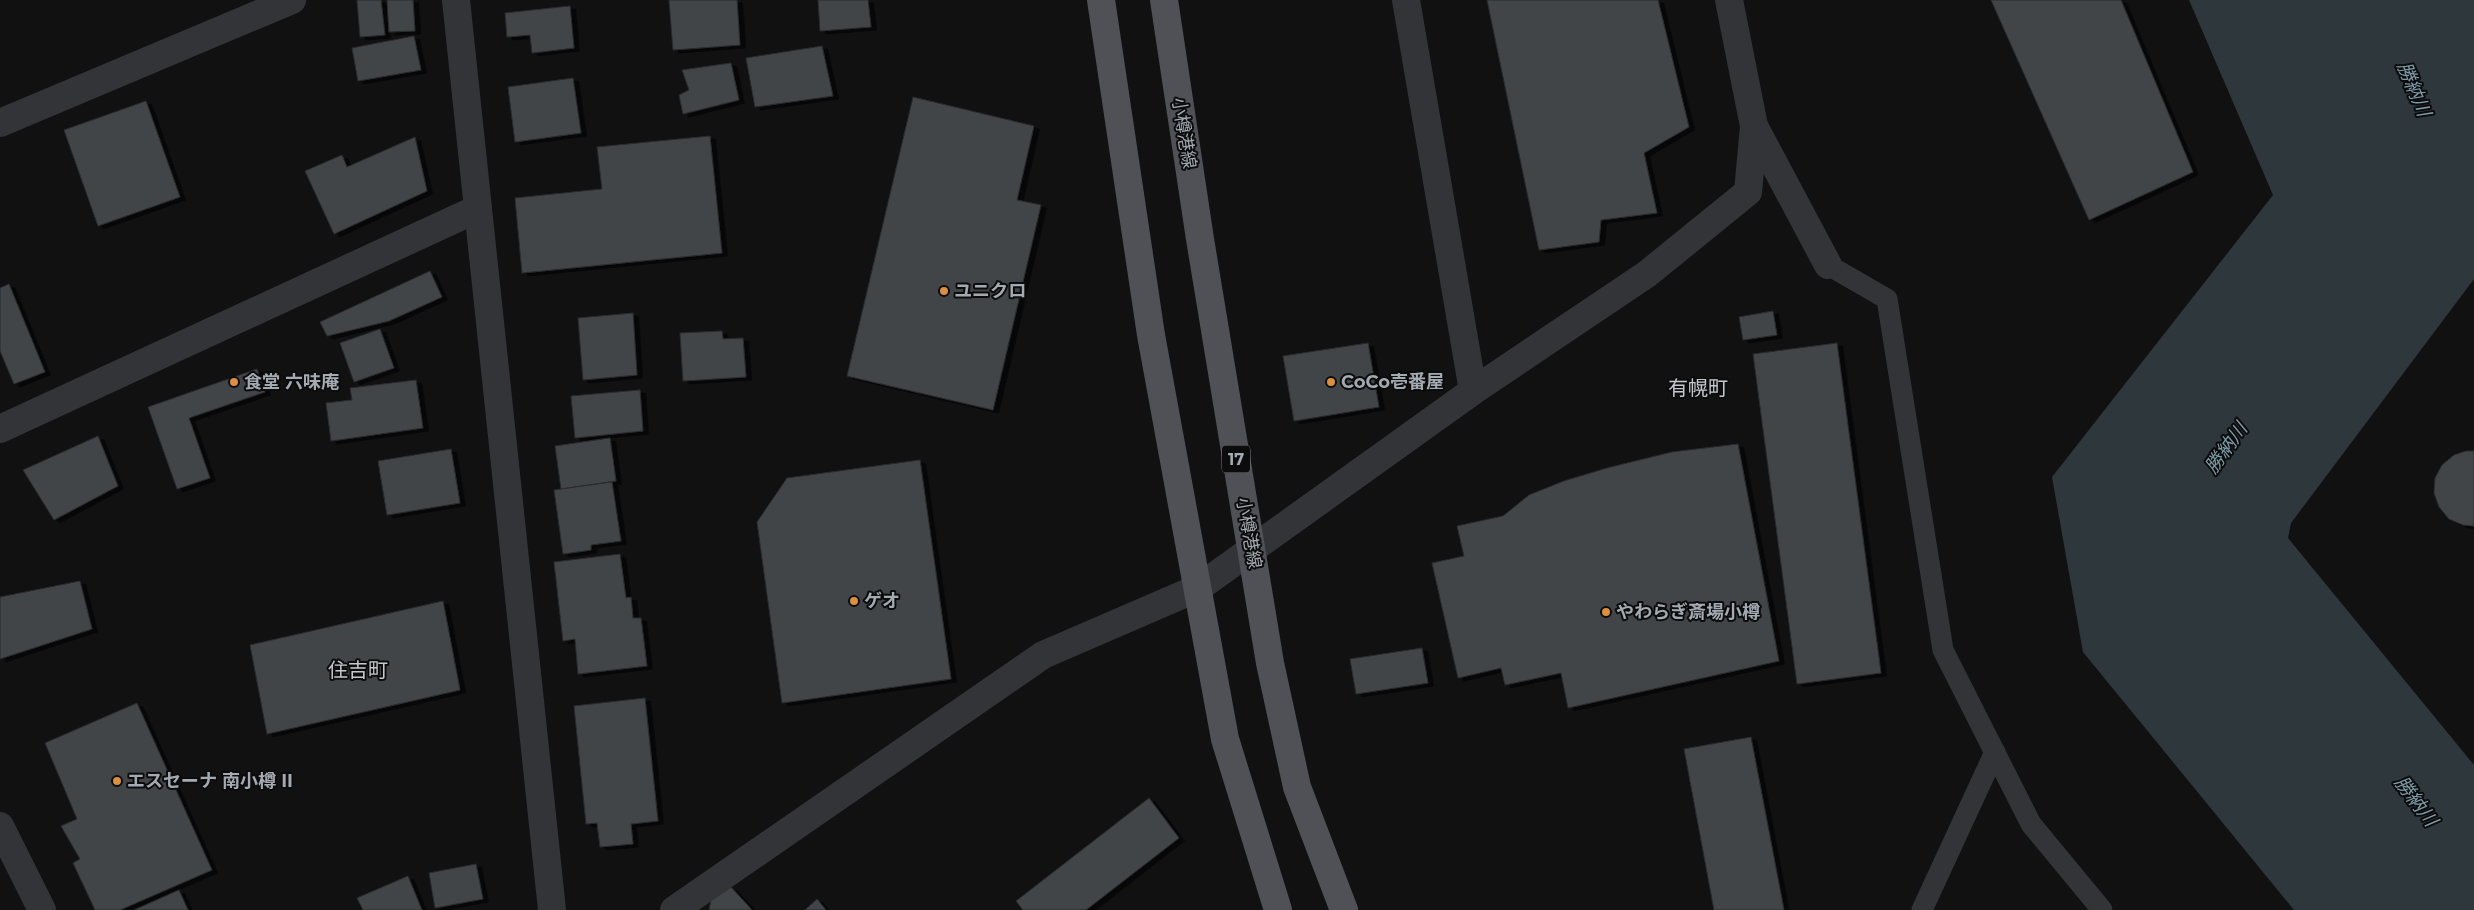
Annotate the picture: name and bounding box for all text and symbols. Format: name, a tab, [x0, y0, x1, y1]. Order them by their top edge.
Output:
water label: 勝納川	[2392, 58, 2437, 122]
street label: 小樽港線	[1168, 96, 1200, 170]
place label: ユニクロ	[954, 280, 1026, 302]
marker: ユニクロ	[938, 285, 950, 297]
place label: 食堂 六味庵	[244, 371, 339, 393]
place label: CoCo壱番屋	[1341, 371, 1444, 393]
marker: 食堂 六味庵	[228, 376, 240, 388]
marker: CoCo壱番屋	[1325, 376, 1337, 388]
district label: 有幌町	[1668, 376, 1728, 400]
water label: 勝納川	[2200, 417, 2253, 478]
road number: 17	[1222, 446, 1250, 472]
street label: 小樽港線	[1232, 496, 1266, 570]
place label: ゲオ	[864, 590, 900, 612]
marker: ゲオ	[848, 595, 860, 607]
place label: やわらぎ斎場小樽	[1616, 601, 1760, 623]
marker: やわらぎ斎場小樽	[1600, 606, 1612, 618]
district label: 住吉町	[328, 658, 388, 682]
place label: エスセーナ 南小樽 II	[127, 770, 293, 792]
water label: 勝納川	[2390, 771, 2444, 832]
marker: エスセーナ 南小樽 II	[111, 775, 123, 787]

